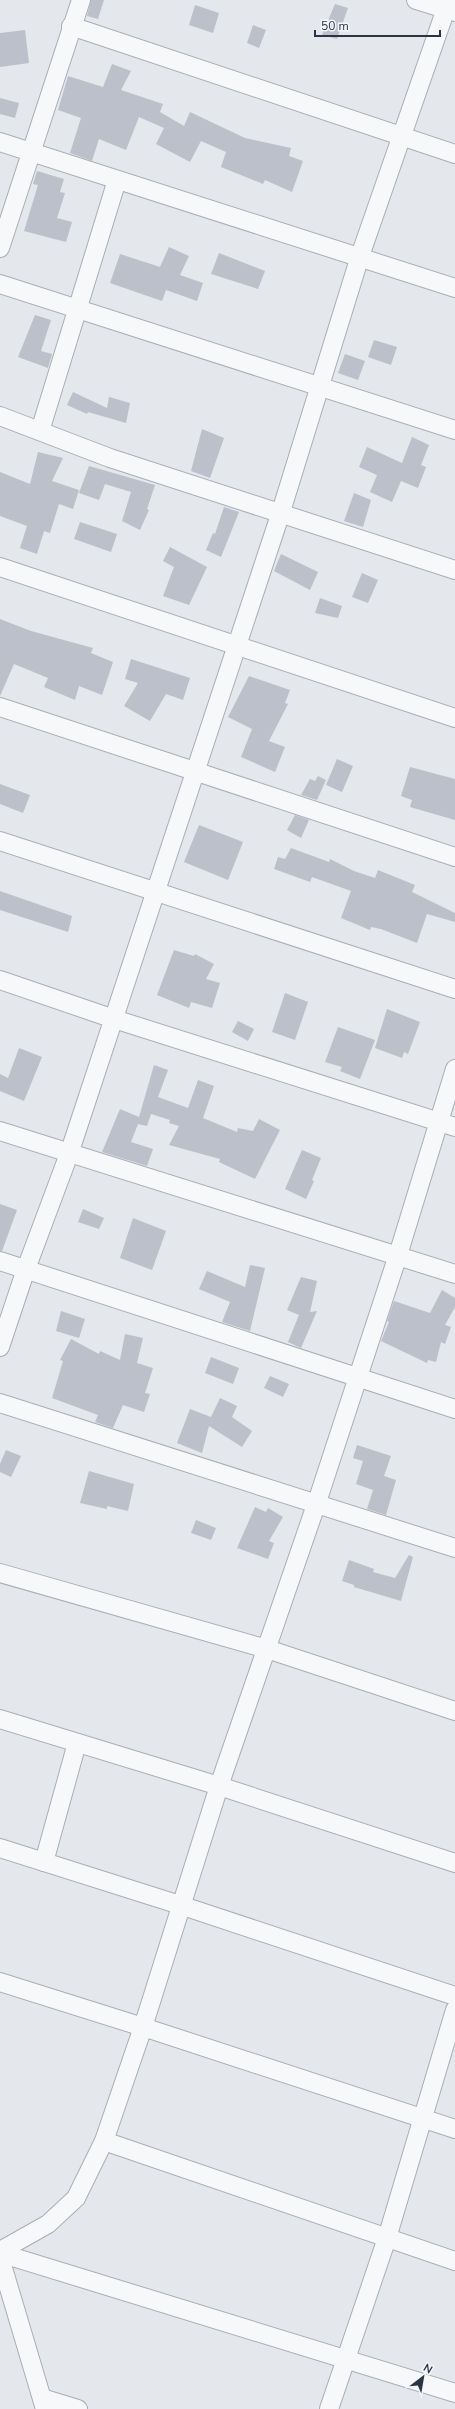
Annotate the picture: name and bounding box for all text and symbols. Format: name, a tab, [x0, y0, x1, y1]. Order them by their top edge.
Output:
scale bar	[315, 12, 440, 38]
text: 50 m	[321, 18, 349, 34]
north arrow	[403, 2357, 443, 2397]
text: N	[421, 2360, 435, 2377]

